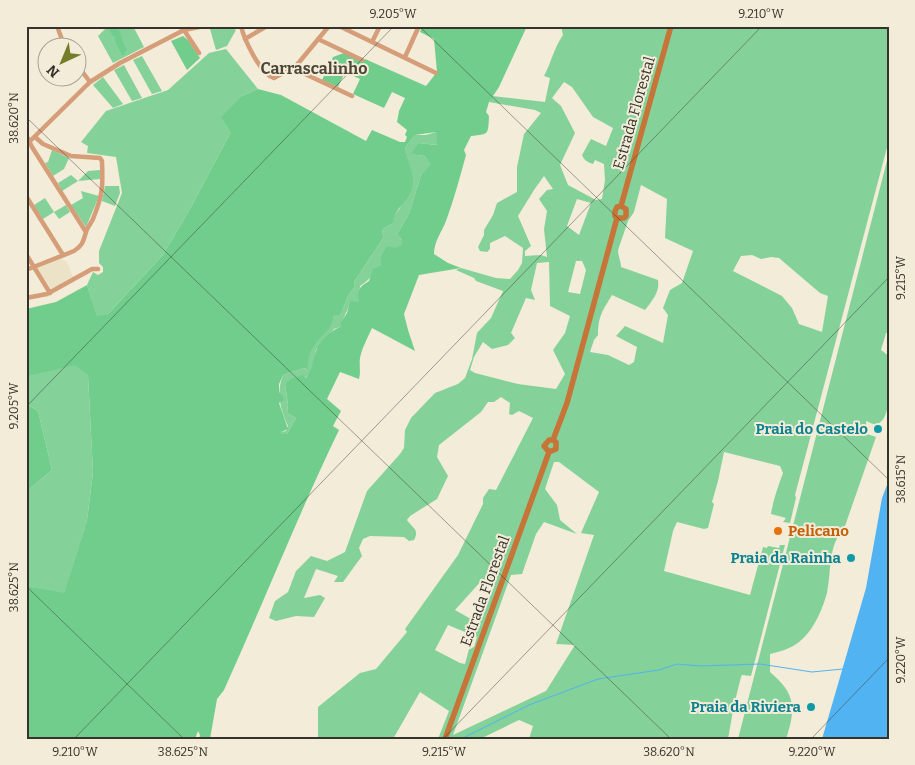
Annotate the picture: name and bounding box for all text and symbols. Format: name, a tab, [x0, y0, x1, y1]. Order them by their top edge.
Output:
text: 9.205°W	[369, 7, 417, 21]
text: 9.210°W	[738, 7, 784, 21]
north arrow	[38, 38, 88, 88]
street label: Estrada Florestal	[609, 55, 659, 171]
district label: Carrascalinho	[261, 59, 367, 78]
text: N	[43, 61, 63, 81]
text: 38.620°N	[7, 92, 21, 144]
text: 9.215°W	[894, 255, 908, 300]
text: 9.205°W	[7, 382, 21, 430]
place label: Praia do Castelo	[755, 420, 868, 438]
marker: Praia do Castelo	[872, 423, 884, 435]
text: 38.615°N	[894, 454, 908, 503]
place label: Pelicano	[788, 522, 849, 540]
marker: Pelicano	[772, 525, 784, 537]
street label: Estrada Florestal	[457, 533, 513, 649]
place label: Praia da Rainha	[730, 549, 842, 567]
marker: Praia da Rainha	[845, 552, 857, 564]
text: 38.625°N	[7, 561, 21, 612]
text: 9.220°W	[894, 636, 908, 684]
place label: Praia da Riviera	[690, 698, 802, 716]
marker: Praia da Riviera	[805, 701, 817, 713]
text: 9.210°W	[52, 745, 98, 759]
text: 38.625°N	[158, 745, 209, 759]
text: 9.215°W	[422, 745, 467, 759]
text: 38.620°N	[643, 745, 695, 759]
text: 9.220°W	[788, 745, 836, 759]

